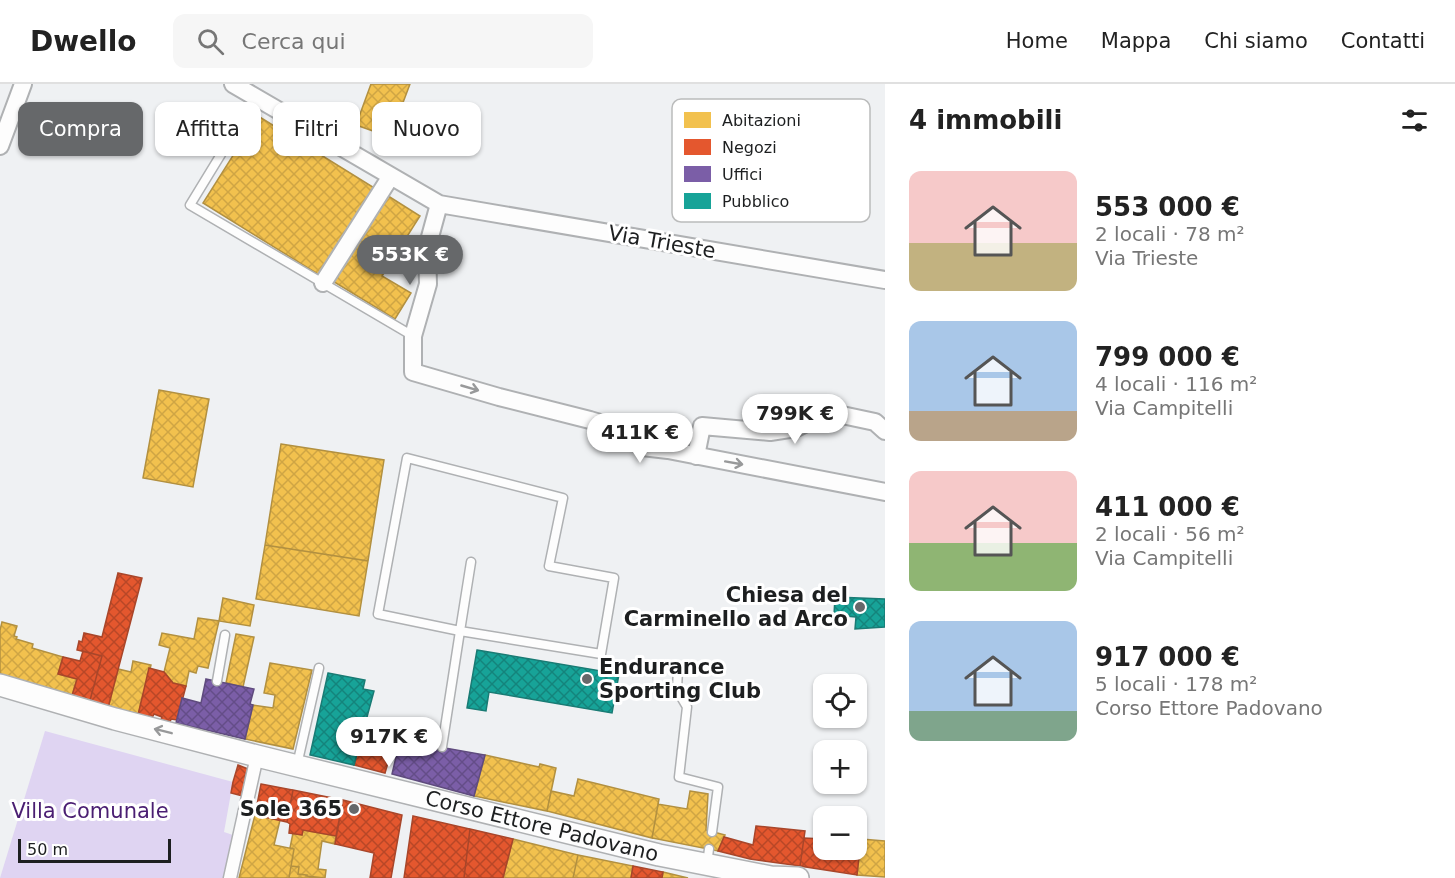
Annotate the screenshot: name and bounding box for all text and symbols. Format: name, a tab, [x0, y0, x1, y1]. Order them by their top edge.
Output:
search box	[173, 14, 593, 68]
text: Dwello	[30, 25, 137, 58]
icon: search	[194, 25, 227, 58]
text: Cerca qui	[242, 29, 346, 54]
text: Home	[1006, 29, 1068, 53]
text: Mappa	[1101, 29, 1171, 53]
text: Chi siamo	[1204, 29, 1308, 53]
text: Contatti	[1341, 29, 1425, 53]
legend	[672, 99, 870, 222]
chip: Compra	[18, 102, 143, 156]
chip: Affitta	[155, 102, 261, 156]
chip: Filtri	[273, 102, 360, 156]
chip: Nuovo	[372, 102, 481, 156]
icon: filters	[1398, 104, 1431, 137]
text: 4 immobili	[909, 105, 1062, 135]
text: Abitazioni	[722, 111, 801, 130]
text: Negozi	[722, 138, 777, 157]
text: Uffici	[722, 165, 762, 184]
text: Pubblico	[722, 192, 789, 211]
text: 553 000 €	[1095, 192, 1240, 222]
icon: home	[957, 195, 1029, 267]
street label: Via Trieste	[606, 221, 718, 263]
text: 2 locali · 78 m²	[1095, 222, 1245, 246]
pin: 553K €	[361, 235, 459, 286]
text: 553K €	[371, 242, 449, 266]
text: Via Trieste	[1095, 246, 1198, 270]
text: 799 000 €	[1095, 342, 1240, 372]
icon: home	[957, 345, 1029, 417]
text: 4 locali · 116 m²	[1095, 372, 1257, 396]
one-way arrow	[460, 383, 479, 395]
pin: 799K €	[746, 394, 844, 445]
text: Via Campitelli	[1095, 396, 1233, 420]
text: 799K €	[756, 401, 834, 425]
pin: 411K €	[591, 413, 689, 464]
text: 411K €	[601, 420, 679, 444]
one-way arrow	[724, 458, 744, 469]
text: 411 000 €	[1095, 492, 1240, 522]
icon: home	[957, 495, 1029, 567]
text: 2 locali · 56 m²	[1095, 522, 1245, 546]
text: Via Campitelli	[1095, 546, 1233, 570]
place label: Chiesa del Carminello ad Arco	[624, 583, 848, 631]
marker: Chiesa del Carminello ad Arco	[853, 600, 867, 614]
text: 917 000 €	[1095, 642, 1240, 672]
icon: home	[957, 645, 1029, 717]
place label: Endurance Sporting Club	[599, 655, 761, 703]
marker: Endurance Sporting Club	[580, 672, 594, 686]
text: 5 locali · 178 m²	[1095, 672, 1257, 696]
map controls	[813, 674, 867, 860]
button: locate	[813, 674, 867, 728]
text: Corso Ettore Padovano	[1095, 696, 1323, 720]
pin: 917K €	[340, 717, 438, 768]
text: 917K €	[350, 724, 428, 748]
one-way arrow	[154, 725, 173, 737]
button: +	[813, 740, 867, 794]
street label: Corso Ettore Padovano	[423, 786, 661, 866]
place label: Sole 365	[240, 797, 342, 821]
park label: Villa Comunale	[11, 799, 169, 823]
marker: Sole 365	[347, 802, 361, 816]
button: −	[813, 806, 867, 860]
scale bar	[18, 836, 171, 864]
text: 50 m	[27, 840, 68, 859]

